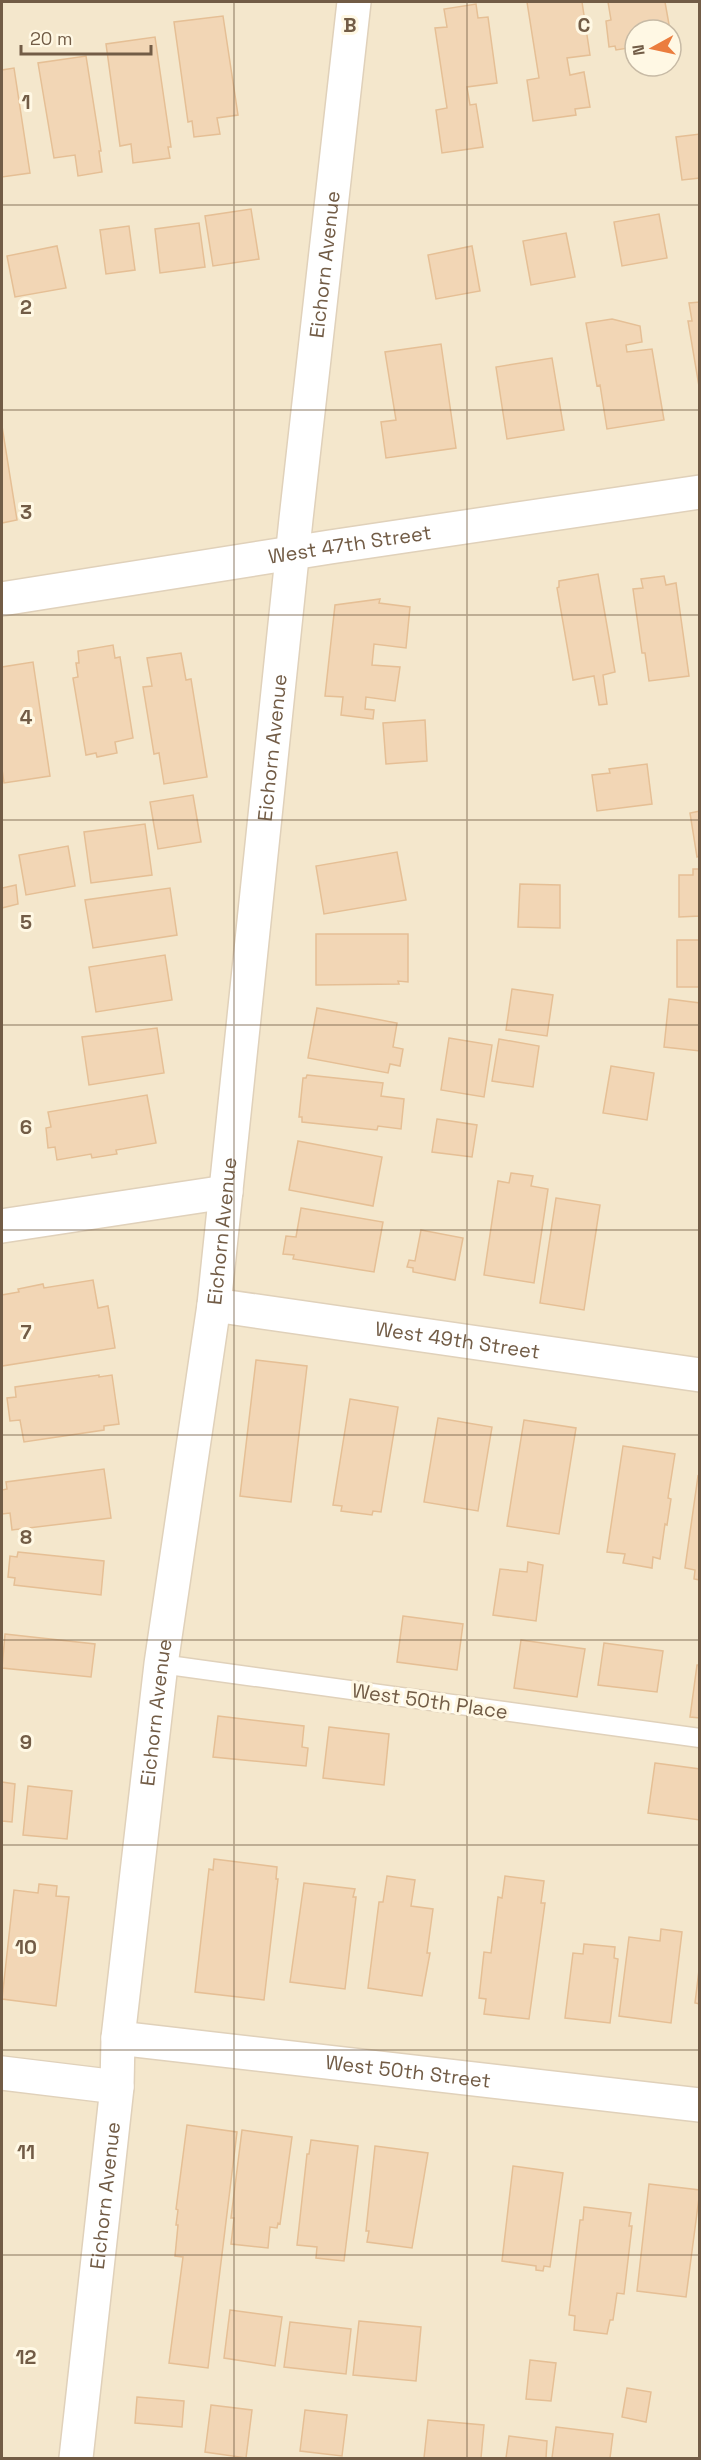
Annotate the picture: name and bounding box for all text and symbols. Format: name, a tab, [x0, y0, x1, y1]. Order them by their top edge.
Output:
text: B	[343, 12, 357, 38]
text: C	[578, 12, 591, 38]
scale bar	[21, 18, 152, 56]
north arrow	[623, 18, 683, 78]
text: 20 m	[30, 27, 73, 50]
text: N	[627, 43, 650, 57]
text: 1	[21, 89, 31, 115]
street label: Eichorn Avenue	[303, 189, 346, 340]
text: 2	[20, 294, 32, 320]
text: 3	[20, 499, 32, 525]
street label: West 47th Street	[266, 519, 433, 570]
street label: Eichorn Avenue	[252, 673, 293, 823]
text: 4	[20, 704, 33, 730]
text: 5	[20, 909, 32, 935]
text: 6	[20, 1114, 32, 1140]
street label: Eichorn Avenue	[201, 1156, 242, 1306]
street label: West 49th Street	[373, 1315, 542, 1365]
text: 7	[20, 1319, 32, 1345]
text: 8	[20, 1524, 32, 1550]
street label: Eichorn Avenue	[134, 1637, 178, 1787]
street label: West 50th Place	[350, 1677, 510, 1725]
text: 9	[20, 1729, 32, 1755]
text: 10	[15, 1934, 37, 1960]
street label: West 50th Street	[324, 2049, 492, 2094]
street label: Eichorn Avenue	[84, 2121, 126, 2271]
text: 11	[17, 2139, 35, 2165]
text: 12	[16, 2344, 37, 2370]

